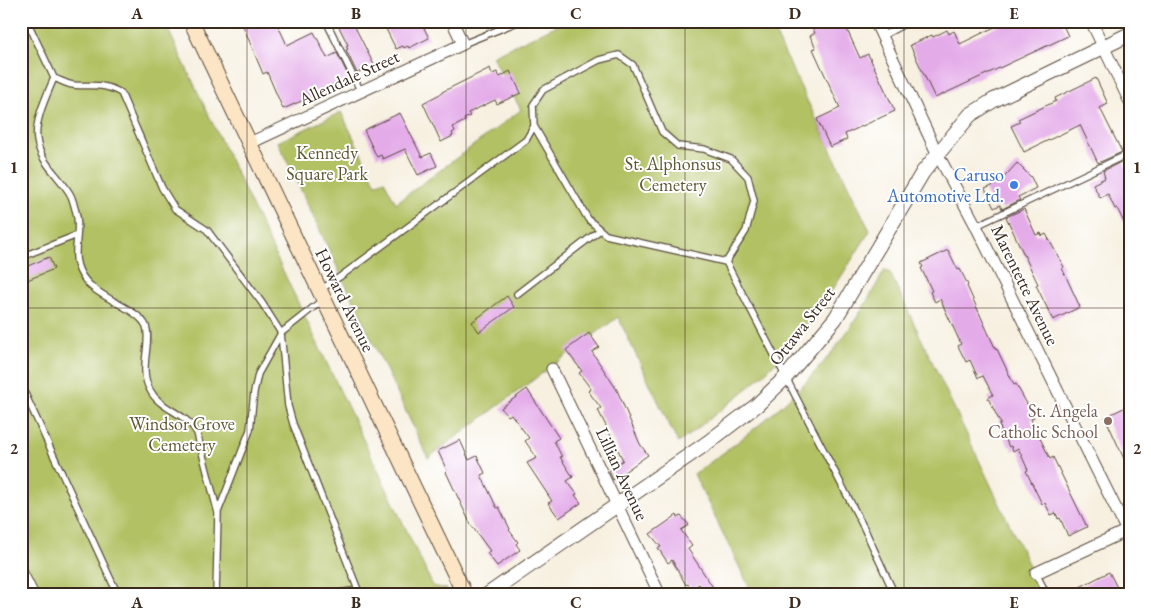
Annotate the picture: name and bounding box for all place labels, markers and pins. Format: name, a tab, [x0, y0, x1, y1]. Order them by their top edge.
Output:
place label: Caruso Automotive Ltd.	[886, 163, 1004, 207]
marker: Caruso Automotive Ltd.	[1008, 179, 1020, 191]
place label: St. Angela Catholic School	[988, 399, 1099, 443]
marker: St. Angela Catholic School	[1102, 415, 1114, 427]

